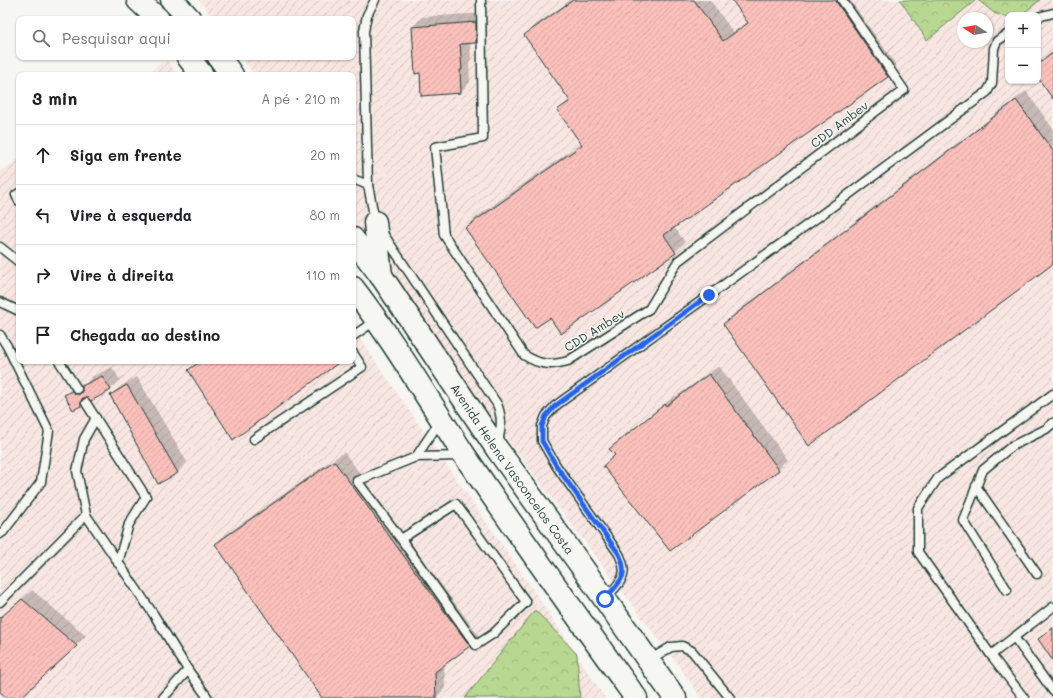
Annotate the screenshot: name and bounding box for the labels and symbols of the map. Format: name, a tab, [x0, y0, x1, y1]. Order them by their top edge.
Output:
north arrow	[957, 12, 993, 48]
street label: CDD Ambev	[807, 97, 871, 151]
route end	[700, 286, 718, 304]
street label: CDD Ambev	[561, 305, 627, 355]
street label: Avenida Helena Vasconcelos Costa	[447, 380, 578, 557]
route start	[596, 590, 614, 608]

